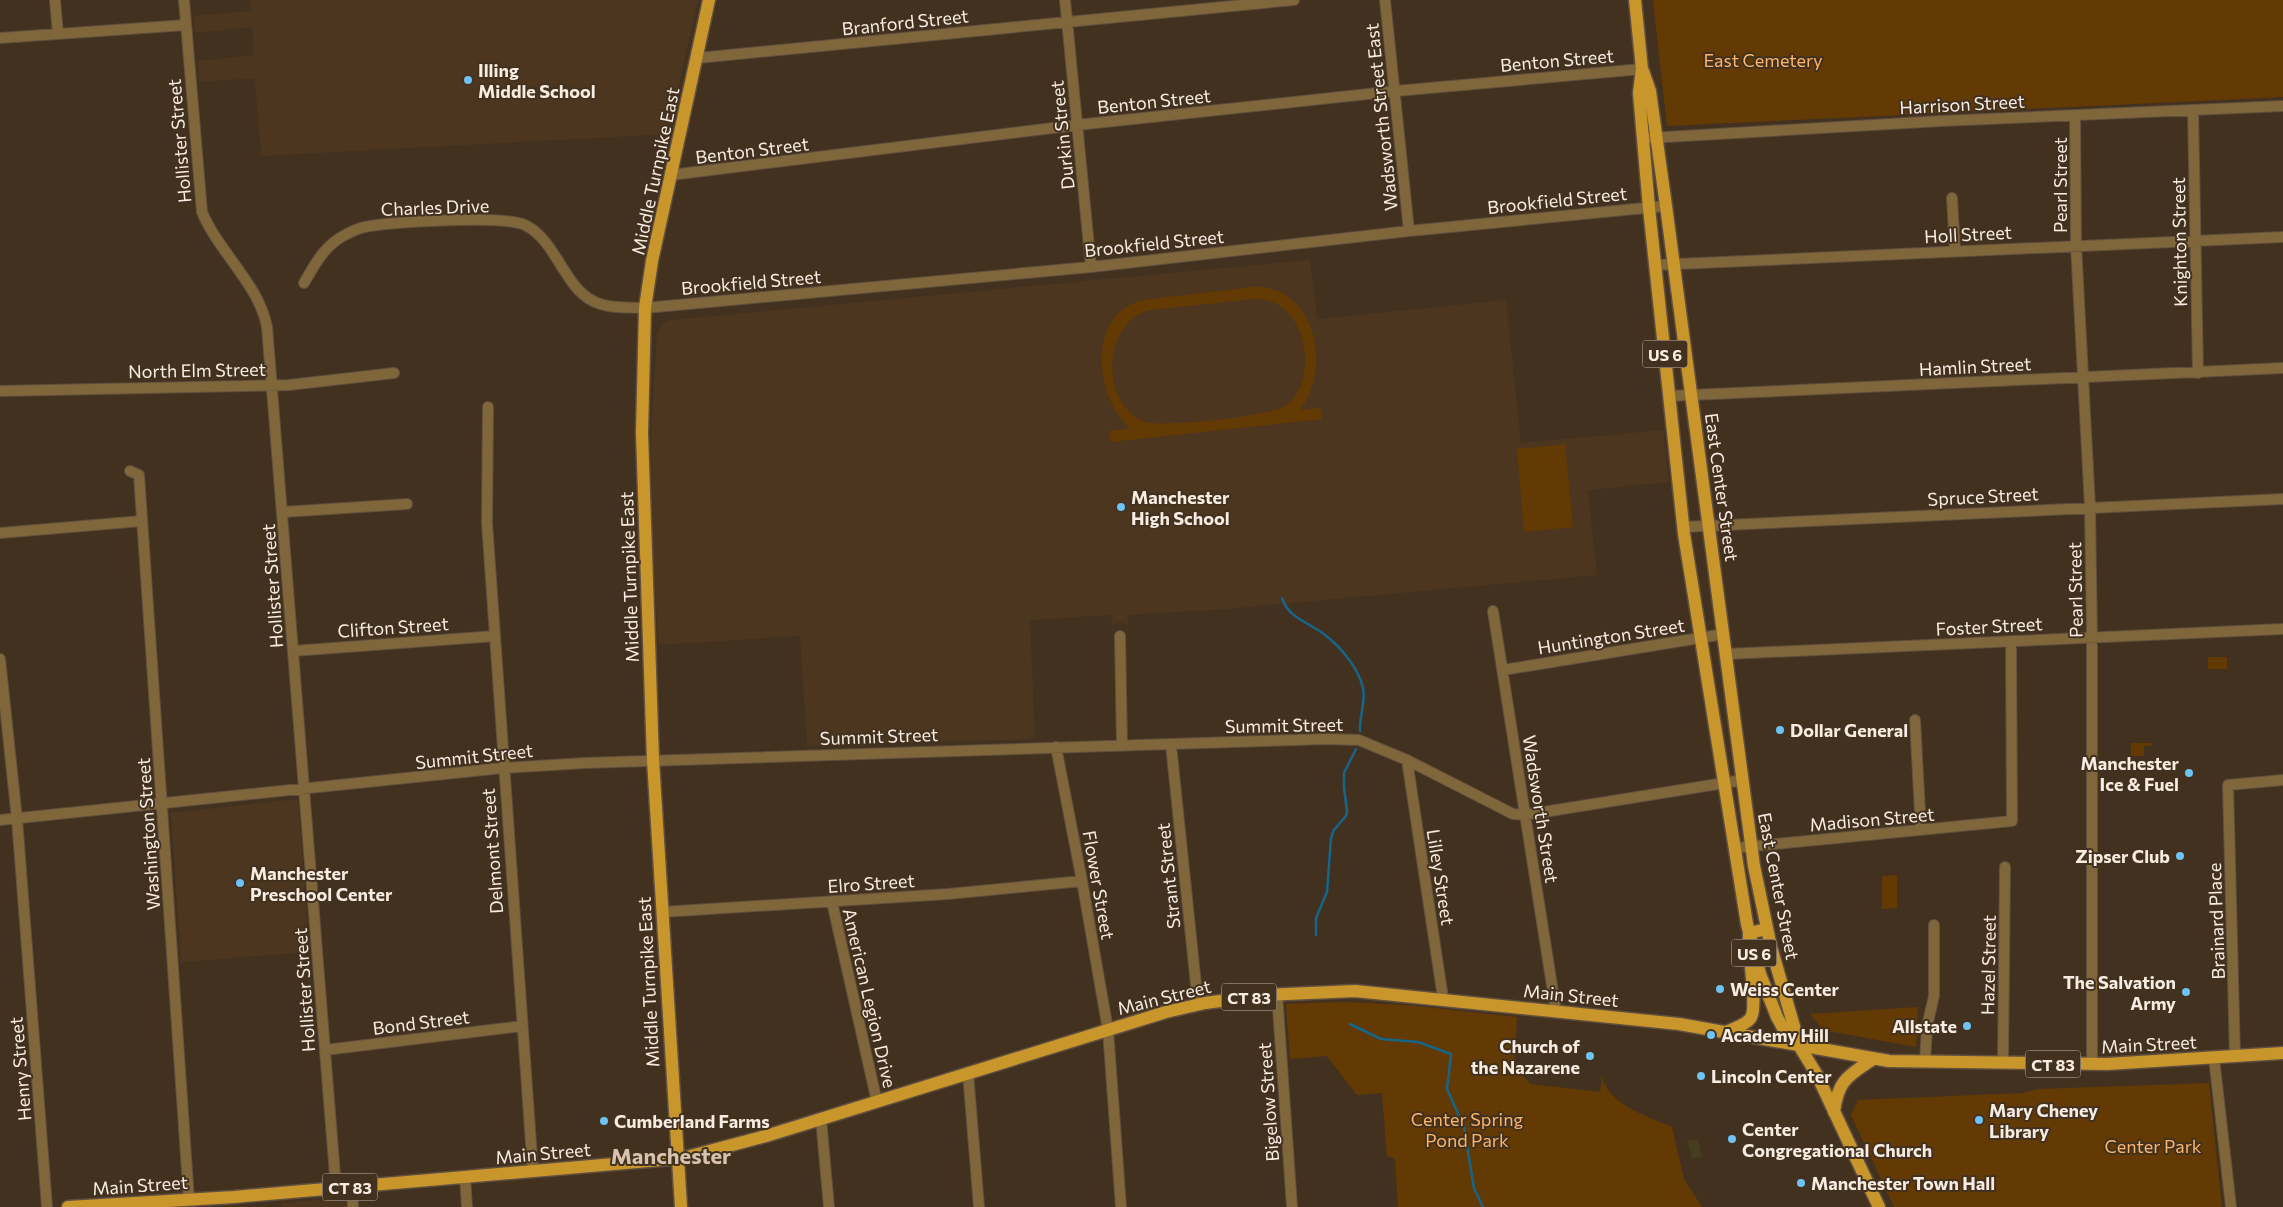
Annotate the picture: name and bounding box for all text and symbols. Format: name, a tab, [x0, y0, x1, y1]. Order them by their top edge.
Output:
street label: Branford Street	[841, 4, 969, 40]
street label: Wadsworth Street East	[1360, 22, 1402, 212]
street label: Benton Street	[1499, 44, 1615, 76]
park label: East Cemetery	[1703, 49, 1823, 71]
place label: Illing Middle School	[478, 59, 596, 102]
marker: Illing Middle School	[462, 74, 474, 86]
street label: Hollister Street	[163, 78, 195, 204]
street label: Durkin Street	[1045, 79, 1079, 191]
street label: Benton Street	[1096, 84, 1212, 118]
street label: Middle Turnpike East	[626, 85, 684, 257]
street label: Harrison Street	[1899, 90, 2025, 118]
street label: Benton Street	[694, 132, 810, 168]
street label: Pearl Street	[2049, 137, 2071, 233]
street label: Knighton Street	[2167, 177, 2191, 307]
street label: Brookfield Street	[1486, 182, 1628, 218]
street label: Charles Drive	[380, 194, 490, 220]
street label: Holl Street	[1924, 221, 2012, 247]
street label: Brookfield Street	[1083, 225, 1225, 261]
street label: Brookfield Street	[680, 265, 822, 299]
road number: US 6	[1642, 340, 1688, 368]
street label: Hamlin Street	[1918, 352, 2032, 380]
street label: North Elm Street	[128, 358, 266, 382]
street label: East Center Street	[1701, 411, 1743, 563]
street label: Spruce Street	[1927, 482, 2039, 510]
place label: Manchester High School	[1131, 486, 1230, 529]
street label: Middle Turnpike East	[615, 491, 643, 663]
marker: Manchester High School	[1115, 501, 1127, 513]
street label: Hollister Street	[257, 523, 287, 649]
street label: Pearl Street	[2063, 542, 2087, 638]
street label: Clifton Street	[337, 612, 449, 642]
street label: Foster Street	[1935, 612, 2043, 640]
street label: Huntington Street	[1536, 614, 1686, 658]
street label: Summit Street	[1225, 713, 1343, 737]
place label: Dollar General	[1790, 719, 1908, 741]
street label: Summit Street	[819, 723, 939, 749]
marker: Dollar General	[1774, 724, 1786, 736]
street label: Wadsworth Street	[1518, 734, 1564, 884]
street label: Summit Street	[414, 739, 534, 773]
place label: Manchester Ice & Fuel	[2081, 752, 2180, 795]
street label: Washington Street	[132, 757, 164, 911]
marker: Manchester Ice & Fuel	[2183, 767, 2195, 779]
street label: Delmont Street	[477, 787, 507, 915]
street label: Madison Street	[1809, 803, 1935, 835]
street label: East Center Street	[1754, 811, 1804, 961]
street label: Strant Street	[1152, 822, 1184, 930]
street label: Lilley Street	[1423, 827, 1459, 927]
street label: Flower Street	[1079, 829, 1119, 941]
place label: Zipser Club	[2075, 845, 2170, 867]
marker: Zipser Club	[2174, 850, 2186, 862]
place label: Manchester Preschool Center	[250, 862, 393, 905]
street label: Brainard Place	[2203, 862, 2229, 980]
street label: Elro Street	[827, 869, 915, 897]
marker: Manchester Preschool Center	[234, 877, 246, 889]
street label: Middle Turnpike East	[633, 896, 663, 1068]
street label: American Legion Drive	[839, 906, 901, 1090]
street label: Hazel Street	[1976, 915, 2000, 1015]
street label: Hollister Street	[289, 927, 319, 1053]
road number: US 6	[1732, 940, 1776, 966]
place label: The Salvation Army	[2063, 971, 2176, 1014]
street label: Main Street	[1115, 975, 1213, 1019]
place label: Weiss Center	[1730, 978, 1839, 1000]
street label: Main Street	[1522, 979, 1620, 1011]
marker: Weiss Center	[1714, 983, 1726, 995]
road number: CT 83	[1222, 984, 1276, 1010]
marker: The Salvation Army	[2180, 986, 2192, 998]
street label: Bond Street	[371, 1005, 471, 1039]
place label: Allstate	[1892, 1015, 1957, 1037]
street label: Henry Street	[5, 1016, 35, 1122]
marker: Allstate	[1961, 1020, 1973, 1032]
place label: Academy Hill	[1721, 1024, 1829, 1046]
marker: Academy Hill	[1705, 1029, 1717, 1041]
street label: Main Street	[2101, 1031, 2197, 1057]
place label: Church of the Nazarene	[1471, 1035, 1581, 1078]
street label: Bigelow Street	[1253, 1042, 1283, 1162]
marker: Church of the Nazarene	[1584, 1050, 1596, 1062]
road number: CT 83	[2026, 1050, 2080, 1078]
place label: Lincoln Center	[1711, 1065, 1832, 1087]
marker: Lincoln Center	[1695, 1070, 1707, 1082]
place label: Mary Cheney Library	[1989, 1099, 2098, 1142]
park label: Center Spring Pond Park	[1411, 1108, 1524, 1151]
place label: Cumberland Farms	[614, 1110, 770, 1132]
marker: Mary Cheney Library	[1973, 1114, 1985, 1126]
marker: Cumberland Farms	[598, 1115, 610, 1127]
place label: Center Congregational Church	[1742, 1118, 1932, 1161]
marker: Center Congregational Church	[1726, 1133, 1738, 1145]
park label: Center Park	[2104, 1135, 2202, 1157]
street label: Main Street	[494, 1138, 592, 1168]
district label: Manchester	[611, 1142, 731, 1169]
street label: Main Street	[91, 1171, 189, 1199]
place label: Manchester Town Hall	[1811, 1172, 1995, 1194]
road number: CT 83	[322, 1174, 378, 1200]
marker: Manchester Town Hall	[1795, 1177, 1807, 1189]

